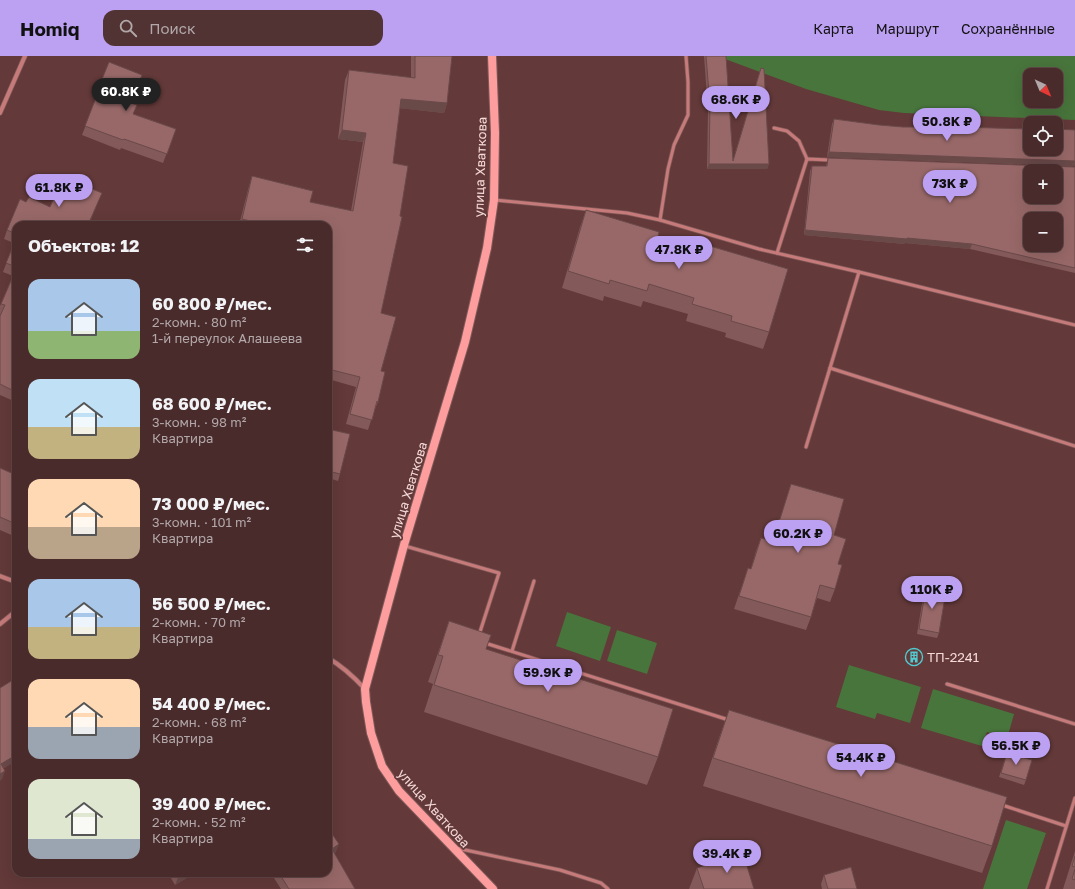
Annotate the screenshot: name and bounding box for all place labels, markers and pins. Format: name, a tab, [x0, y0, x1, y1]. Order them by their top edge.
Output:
pin: 60.8K ₽	[89, 78, 163, 112]
pin: 68.6K ₽	[699, 86, 773, 120]
pin: 50.8K ₽	[910, 108, 984, 142]
pin: 73K ₽	[922, 170, 978, 204]
pin: 61.8K ₽	[22, 174, 96, 208]
pin: 47.8K ₽	[642, 236, 716, 270]
pin: 60.2K ₽	[761, 520, 835, 554]
pin: 110K ₽	[899, 576, 965, 610]
building icon: ТП-2241	[904, 647, 924, 667]
place label: ТП-2241	[927, 649, 979, 665]
pin: 59.9K ₽	[511, 659, 585, 693]
pin: 56.5K ₽	[979, 732, 1053, 766]
pin: 54.4K ₽	[824, 744, 898, 778]
pin: 39.4K ₽	[690, 840, 764, 874]

